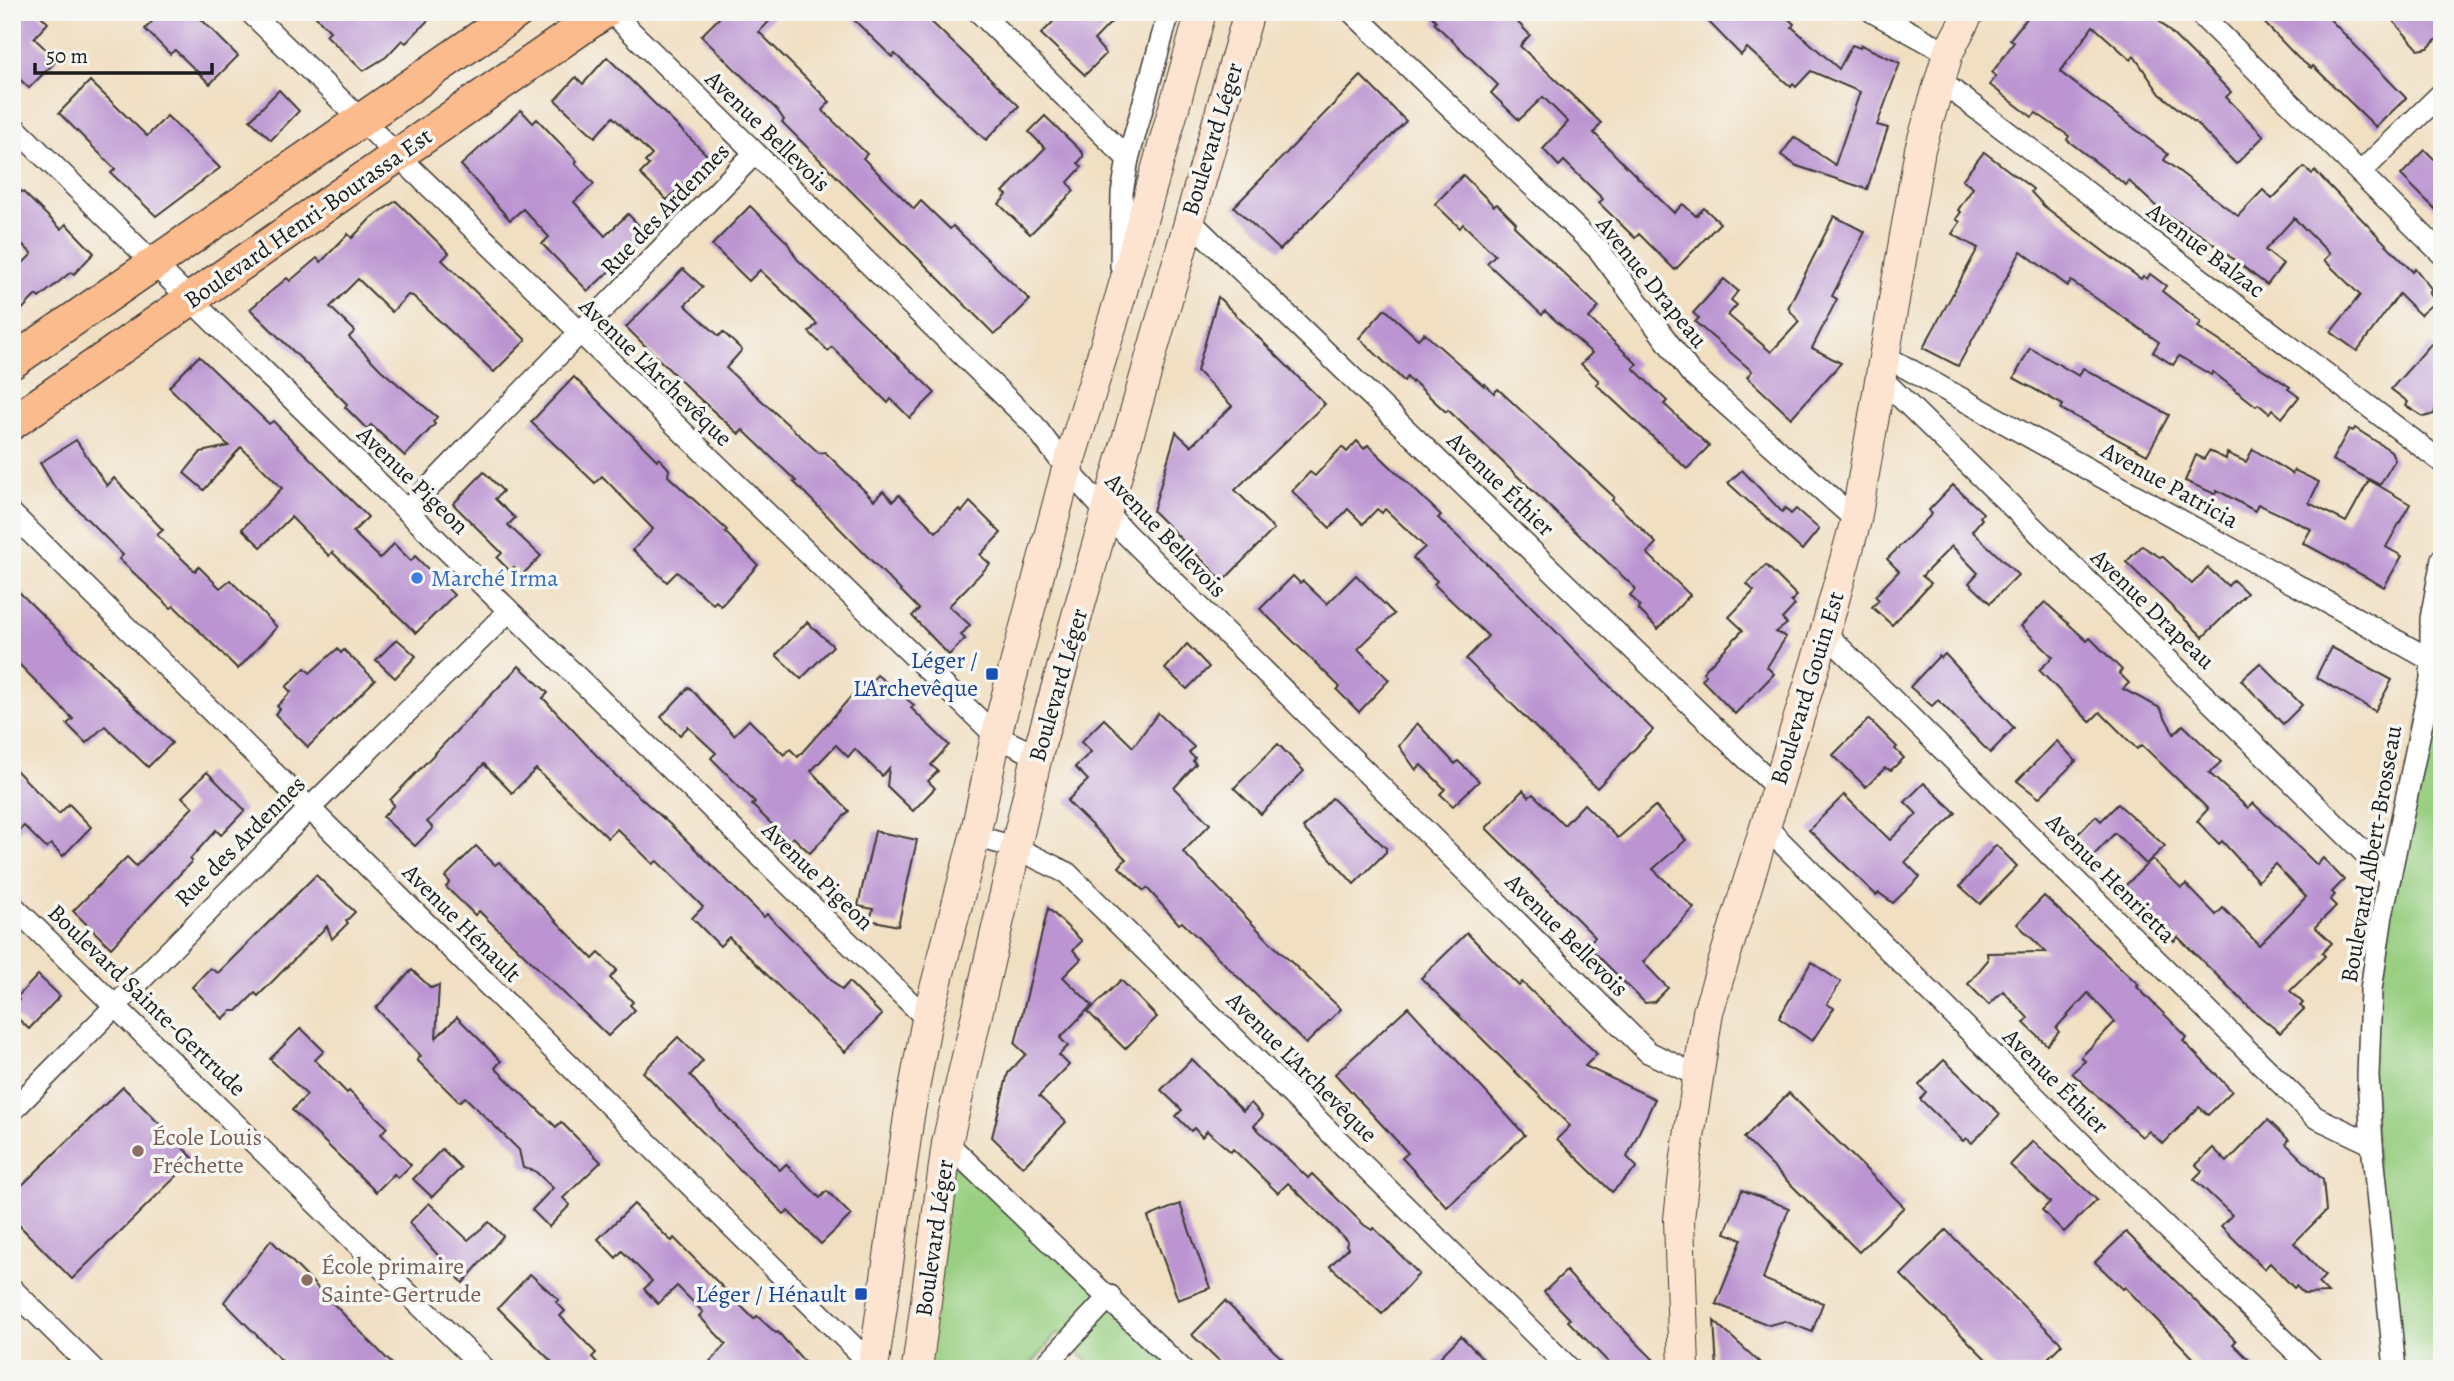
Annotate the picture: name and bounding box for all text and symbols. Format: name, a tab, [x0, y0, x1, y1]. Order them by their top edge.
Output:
scale bar	[35, 32, 212, 76]
text: 50 m	[46, 42, 88, 70]
street label: Boulevard Léger	[1174, 59, 1250, 219]
street label: Avenue Bellevois	[698, 62, 837, 199]
street label: Boulevard Henri-Bourassa Est	[178, 120, 438, 316]
street label: Rue des Ardennes	[593, 136, 737, 282]
street label: Avenue Balzac	[2140, 194, 2272, 305]
street label: Avenue Drapeau	[1588, 209, 1715, 355]
street label: Avenue L'Archevêque	[572, 290, 739, 453]
street label: Avenue Pigeon	[349, 418, 476, 541]
street label: Avenue Éthier	[1440, 424, 1562, 543]
street label: Avenue Patricia	[2095, 434, 2245, 536]
street label: Avenue Bellevois	[1097, 465, 1234, 604]
street label: Avenue Drapeau	[2083, 541, 2222, 676]
place label: Marché Irma	[431, 562, 559, 594]
marker: Marché Irma	[409, 570, 425, 586]
street label: Boulevard Gouin Est	[1762, 587, 1852, 789]
street label: Boulevard Léger	[1021, 604, 1095, 766]
place label: Léger / L'Archevêque	[853, 644, 978, 704]
marker: Léger / L'Archevêque	[984, 666, 1000, 682]
street label: Boulevard Albert-Brosseau	[2333, 723, 2409, 985]
street label: Rue des Ardennes	[167, 768, 313, 914]
street label: Avenue Henrietta	[2038, 805, 2184, 951]
street label: Avenue Pigeon	[754, 814, 881, 937]
street label: Avenue Hénault	[395, 856, 528, 989]
street label: Avenue Bellevois	[1498, 866, 1636, 1004]
street label: Boulevard Sainte-Gertrude	[41, 897, 253, 1103]
street label: Avenue L'Archevêque	[1219, 984, 1384, 1149]
street label: Avenue Éthier	[1995, 1020, 2116, 1141]
place label: École Louis Fréchette	[152, 1121, 262, 1181]
marker: École Louis Fréchette	[130, 1143, 146, 1159]
street label: Boulevard Léger	[907, 1157, 961, 1319]
place label: École primaire Sainte-Gertrude	[321, 1250, 481, 1310]
marker: École primaire Sainte-Gertrude	[299, 1272, 315, 1288]
place label: Léger / Hénault	[695, 1278, 847, 1310]
marker: Léger / Hénault	[853, 1286, 869, 1302]

